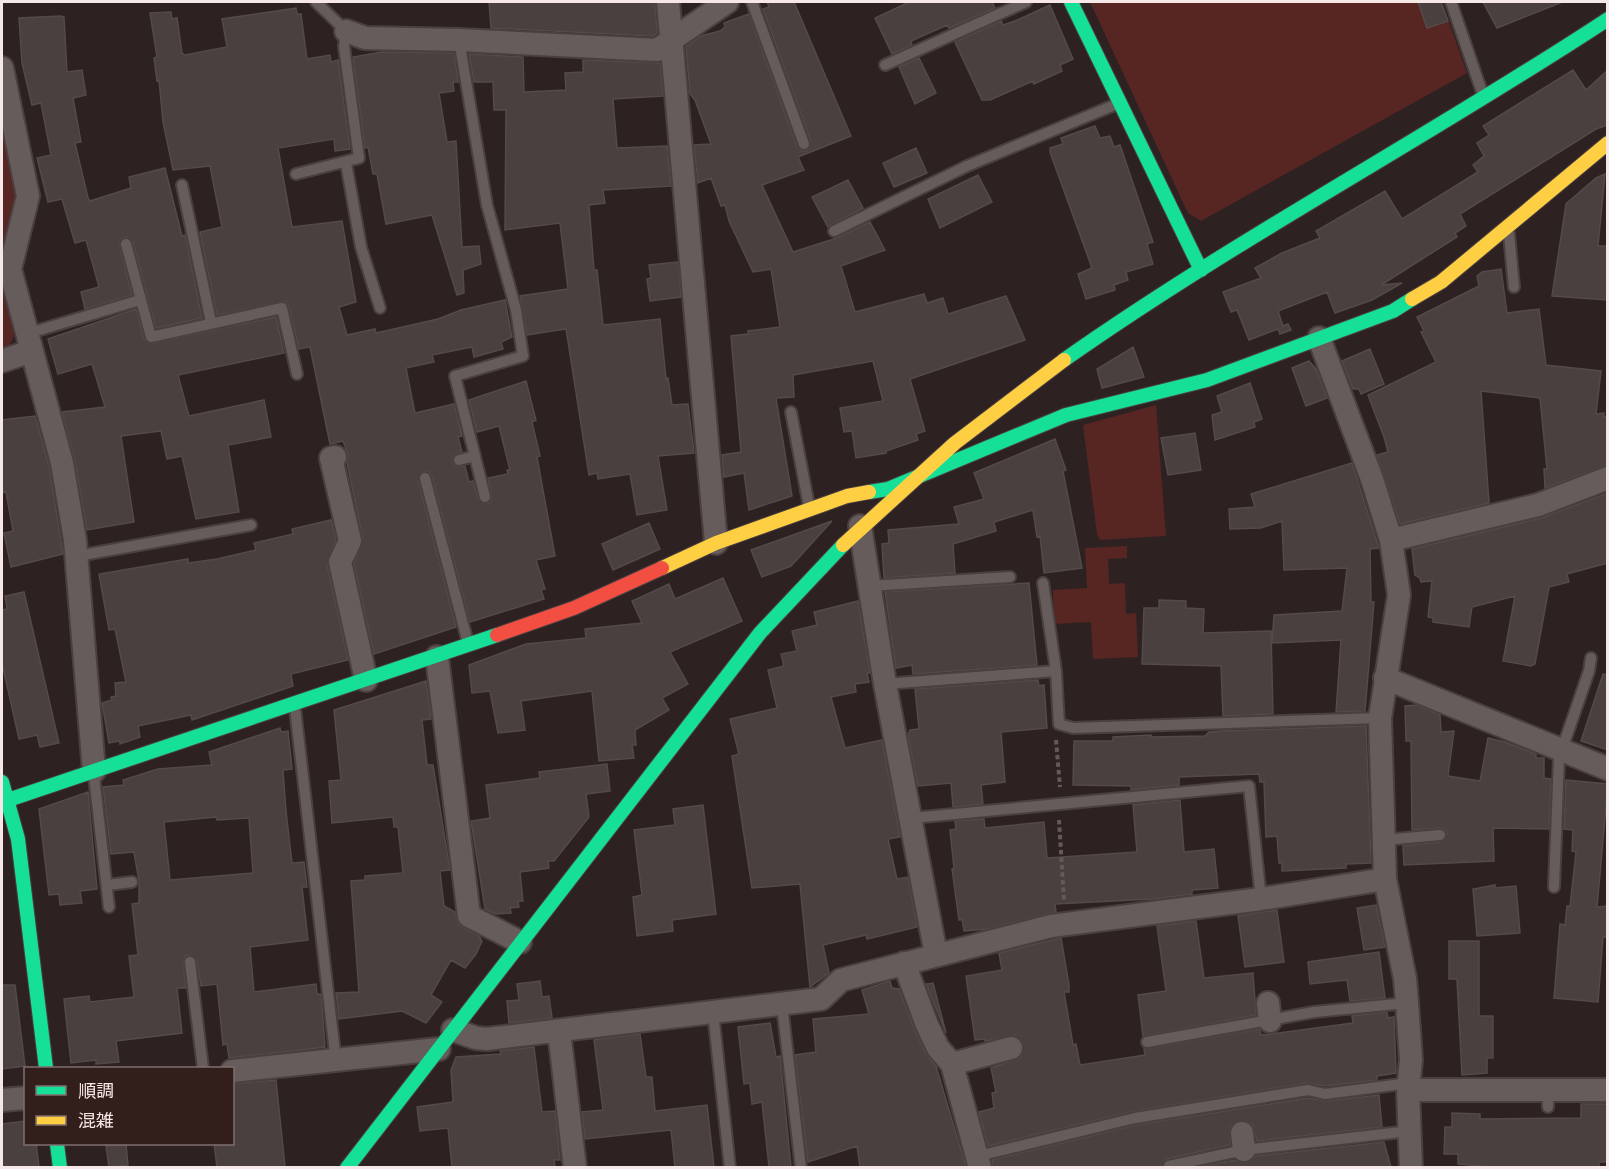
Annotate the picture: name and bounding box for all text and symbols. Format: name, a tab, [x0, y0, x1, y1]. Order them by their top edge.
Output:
legend	[24, 1067, 234, 1145]
text: 順調	[78, 1079, 114, 1101]
text: 混雑	[78, 1109, 114, 1131]

